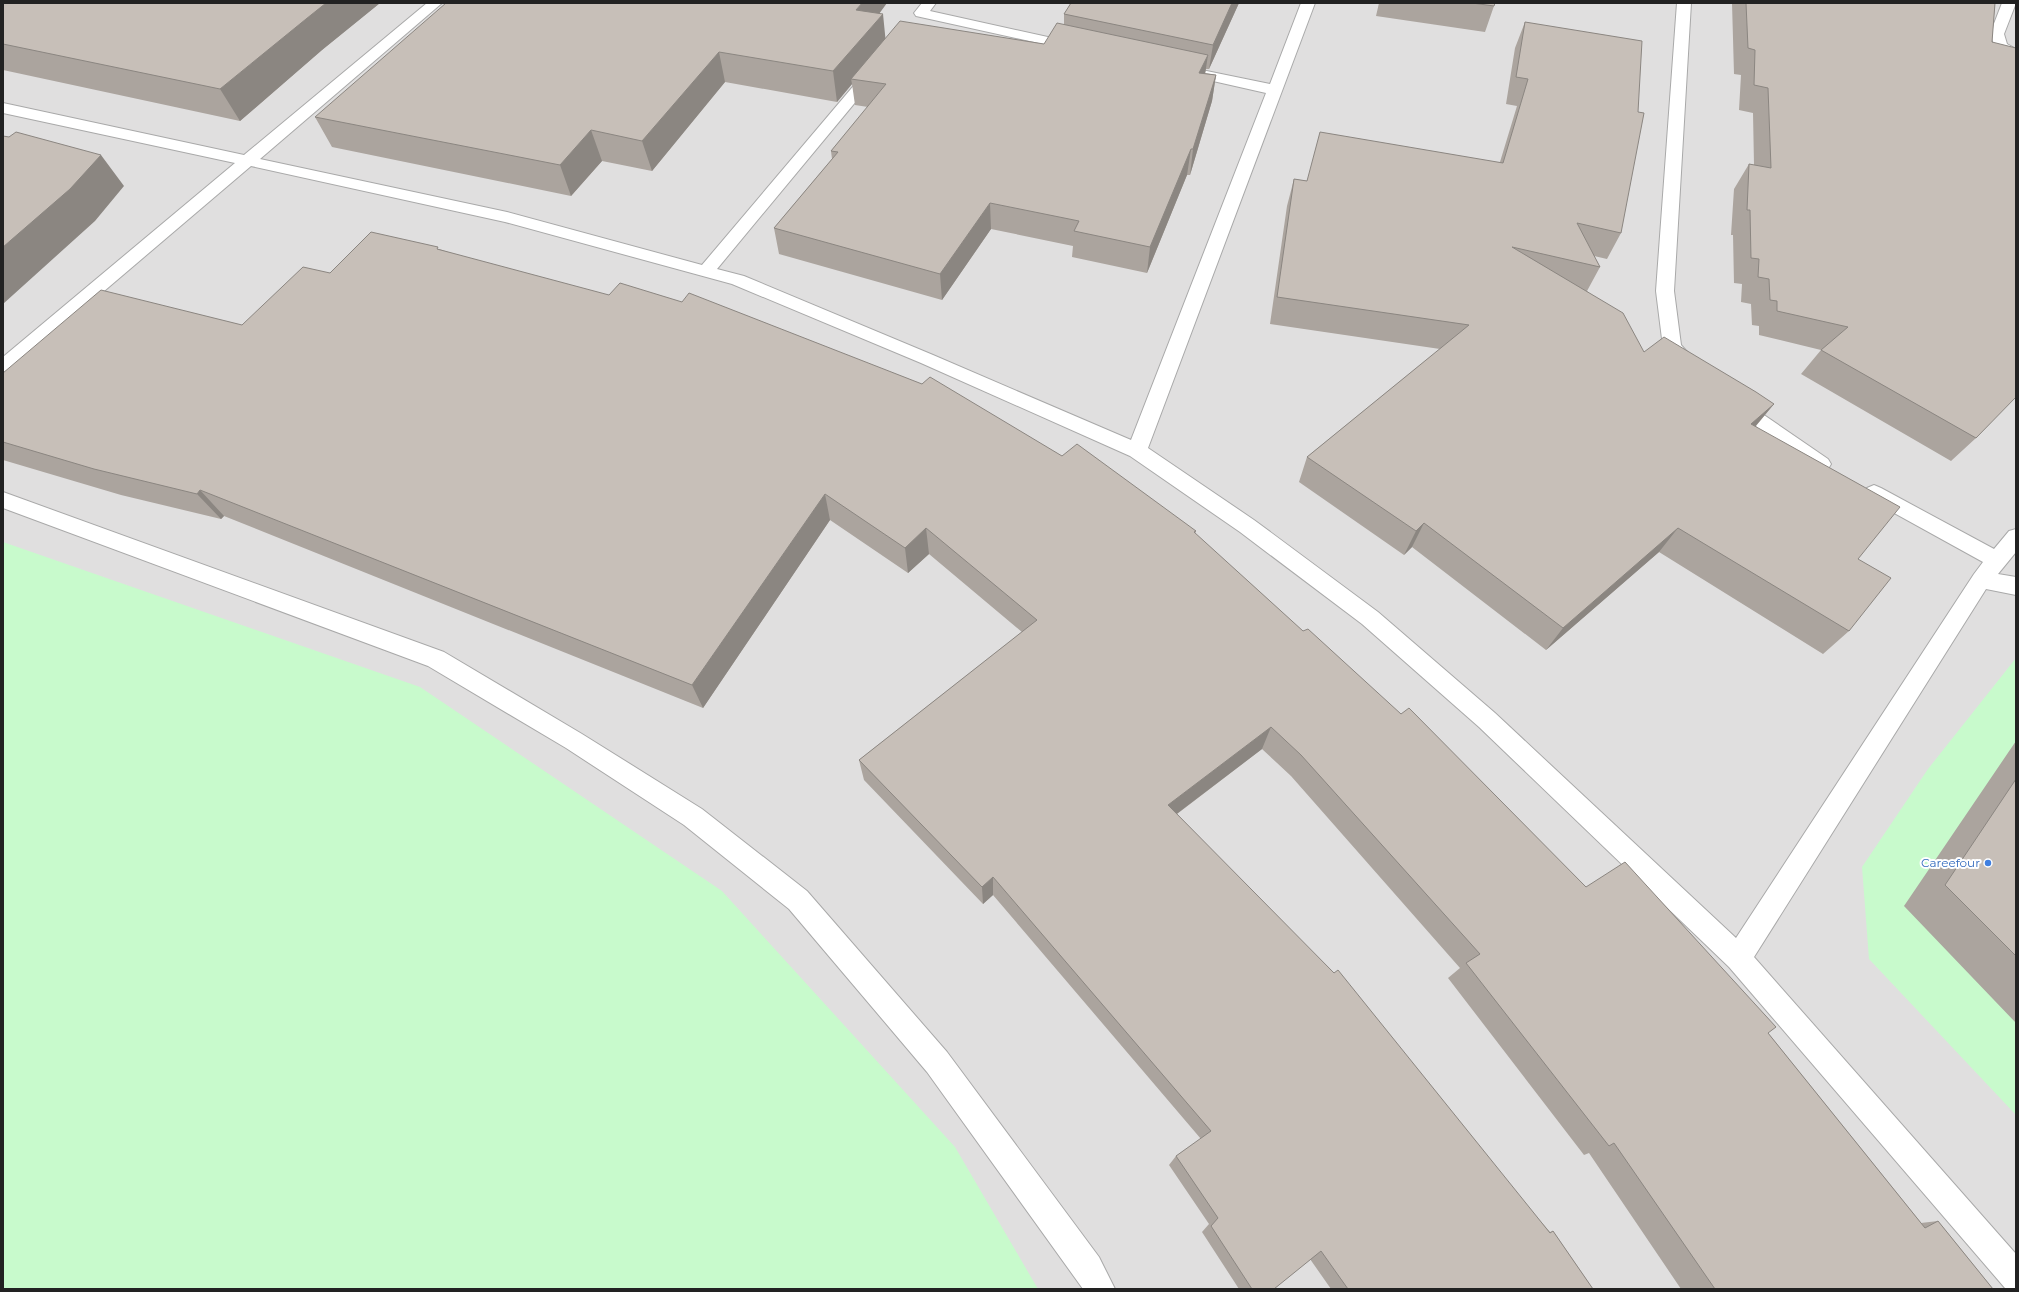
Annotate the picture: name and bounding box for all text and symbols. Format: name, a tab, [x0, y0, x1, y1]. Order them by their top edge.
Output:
place label: Careefour	[1921, 855, 1980, 870]
marker: Careefour	[1983, 858, 1993, 868]

